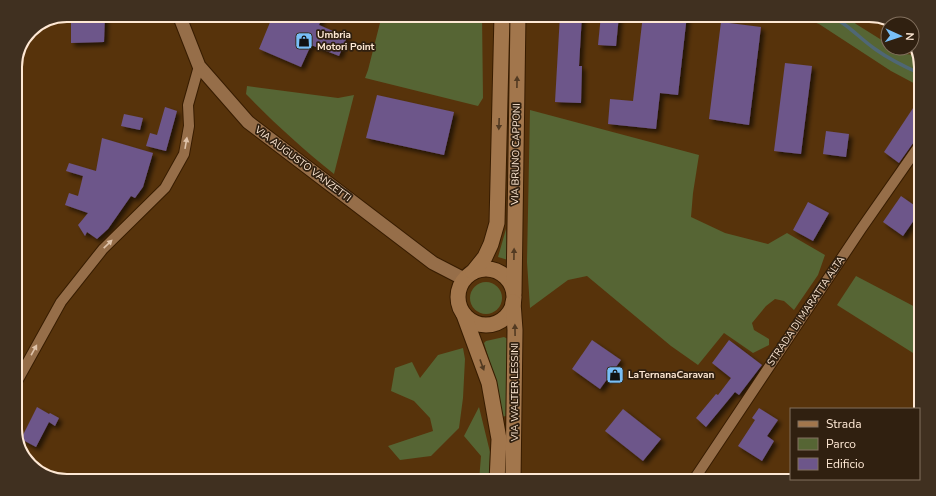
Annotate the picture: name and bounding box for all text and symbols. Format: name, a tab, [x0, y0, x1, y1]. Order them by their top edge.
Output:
north arrow	[880, 16, 920, 56]
place label: Umbria Motori Point	[317, 28, 375, 54]
shop icon: Umbria Motori Point	[294, 31, 314, 51]
text: N	[902, 32, 917, 41]
one-way arrow	[514, 75, 520, 88]
street label: VIA BRUNO CAPPONI	[508, 103, 524, 206]
one-way arrow	[496, 118, 503, 130]
street label: VIA AUGUSTO VANZETTI	[251, 122, 354, 205]
one-way arrow	[183, 137, 189, 150]
one-way arrow	[103, 239, 113, 249]
one-way arrow	[511, 247, 517, 260]
street label: STRADA DI MARATTA ALTA	[764, 253, 848, 369]
one-way arrow	[512, 323, 518, 336]
street label: VIA WALTER LESSINI	[508, 343, 522, 442]
one-way arrow	[30, 345, 37, 356]
one-way arrow	[479, 359, 485, 371]
shop icon: LaTernanaCaravan	[605, 365, 625, 385]
place label: LaTernanaCaravan	[628, 368, 715, 382]
legend	[790, 408, 920, 480]
text: Strada	[826, 416, 862, 432]
text: Parco	[826, 436, 856, 452]
text: Edificio	[826, 456, 865, 472]

